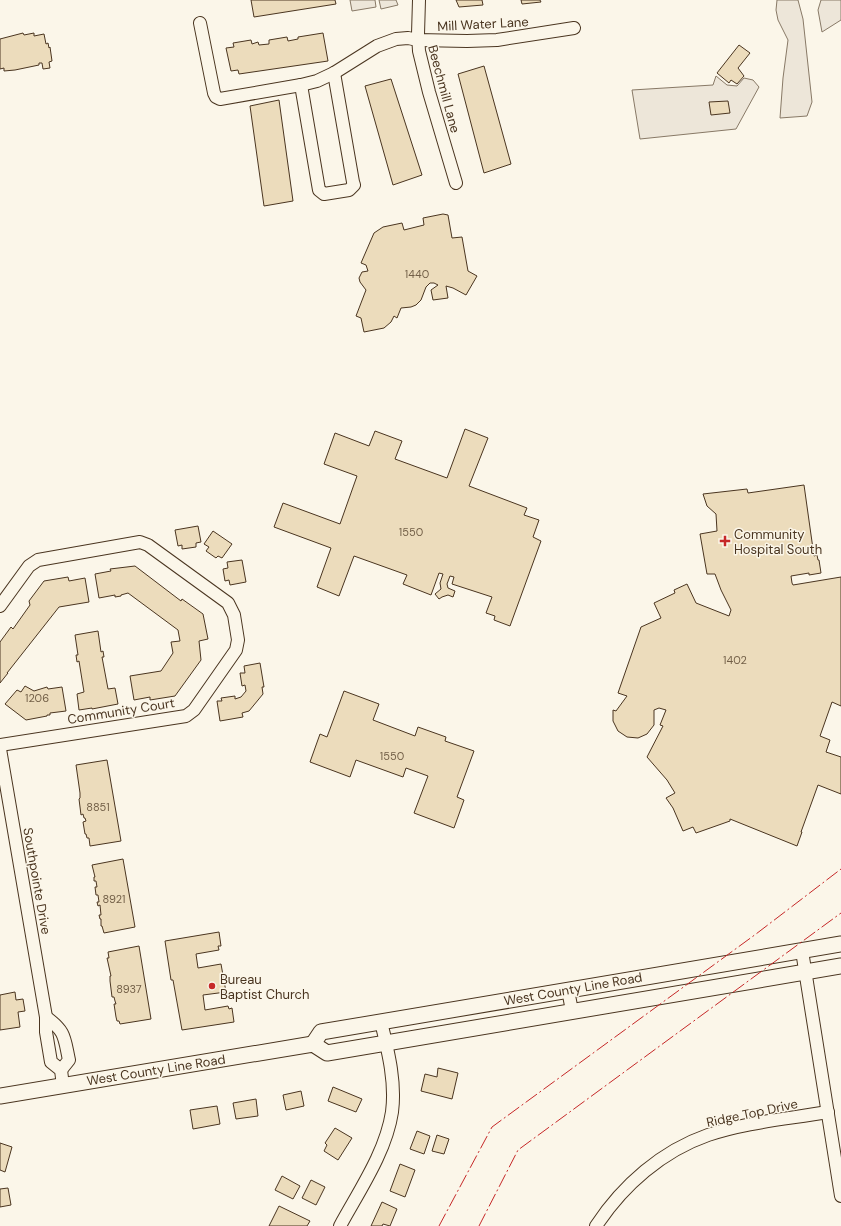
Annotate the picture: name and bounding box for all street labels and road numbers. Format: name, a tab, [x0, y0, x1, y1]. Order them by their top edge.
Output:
street label: Mill Water Lane	[437, 13, 529, 35]
street label: Beechmill Lane	[424, 43, 464, 135]
street label: Community Court	[66, 694, 176, 728]
street label: Southpointe Drive	[19, 826, 55, 936]
street label: West County Line Road	[502, 968, 644, 1010]
street label: West County Line Road	[85, 1051, 227, 1089]
street label: Ridge Top Drive	[705, 1095, 799, 1131]

